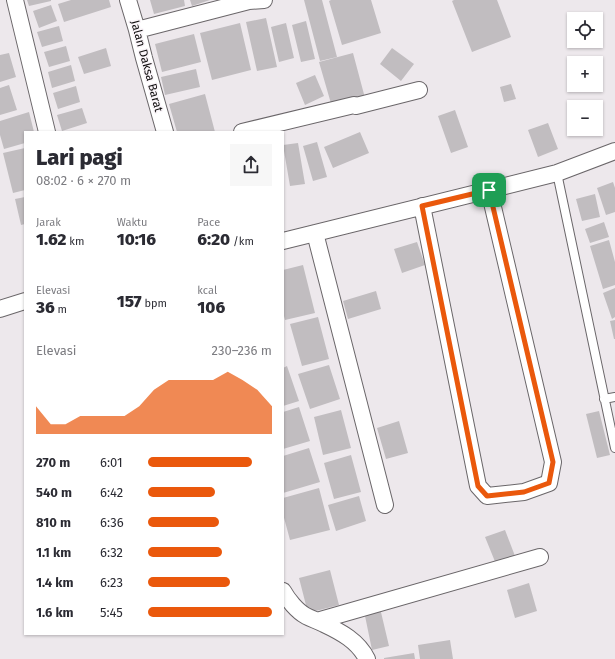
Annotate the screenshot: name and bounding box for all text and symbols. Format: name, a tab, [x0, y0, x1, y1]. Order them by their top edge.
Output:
map controls	[567, 12, 603, 136]
button: locate	[567, 12, 603, 48]
street label: Jalan Daksa Barat	[128, 19, 166, 114]
button: +	[567, 56, 603, 92]
button: −	[567, 100, 603, 136]
text: Lari pagi	[36, 144, 123, 171]
button: share	[230, 144, 272, 186]
text: 08:02 · 6 × 270 m	[36, 173, 131, 188]
pin	[472, 173, 506, 207]
icon: arrive	[478, 179, 500, 201]
text: Jarak	[36, 216, 61, 229]
text: Waktu	[117, 216, 147, 229]
text: Pace	[197, 216, 220, 229]
text: 1.62	[36, 229, 66, 250]
text: 10:16	[117, 229, 156, 250]
text: 6:20	[197, 229, 230, 250]
text: km	[66, 235, 84, 248]
text: /km	[230, 235, 254, 248]
text: Elevasi	[36, 284, 70, 297]
text: kcal	[197, 284, 217, 297]
text: 157	[117, 291, 142, 312]
text: 36	[36, 297, 55, 318]
text: bpm	[142, 297, 167, 310]
text: 106	[197, 297, 225, 318]
text: m	[55, 303, 67, 316]
text: Elevasi	[36, 343, 77, 358]
text: 230–236 m	[212, 343, 272, 358]
text: 270 m	[36, 455, 70, 470]
text: 6:01	[100, 455, 123, 470]
text: 540 m	[36, 485, 72, 500]
text: 6:42	[100, 485, 123, 500]
text: 810 m	[36, 515, 71, 530]
text: 6:36	[100, 515, 124, 530]
text: 1.1 km	[36, 545, 71, 560]
text: 6:32	[100, 545, 123, 560]
text: 1.4 km	[36, 575, 73, 590]
text: 6:23	[100, 575, 123, 590]
text: 1.6 km	[36, 605, 74, 620]
text: 5:45	[100, 605, 123, 620]

